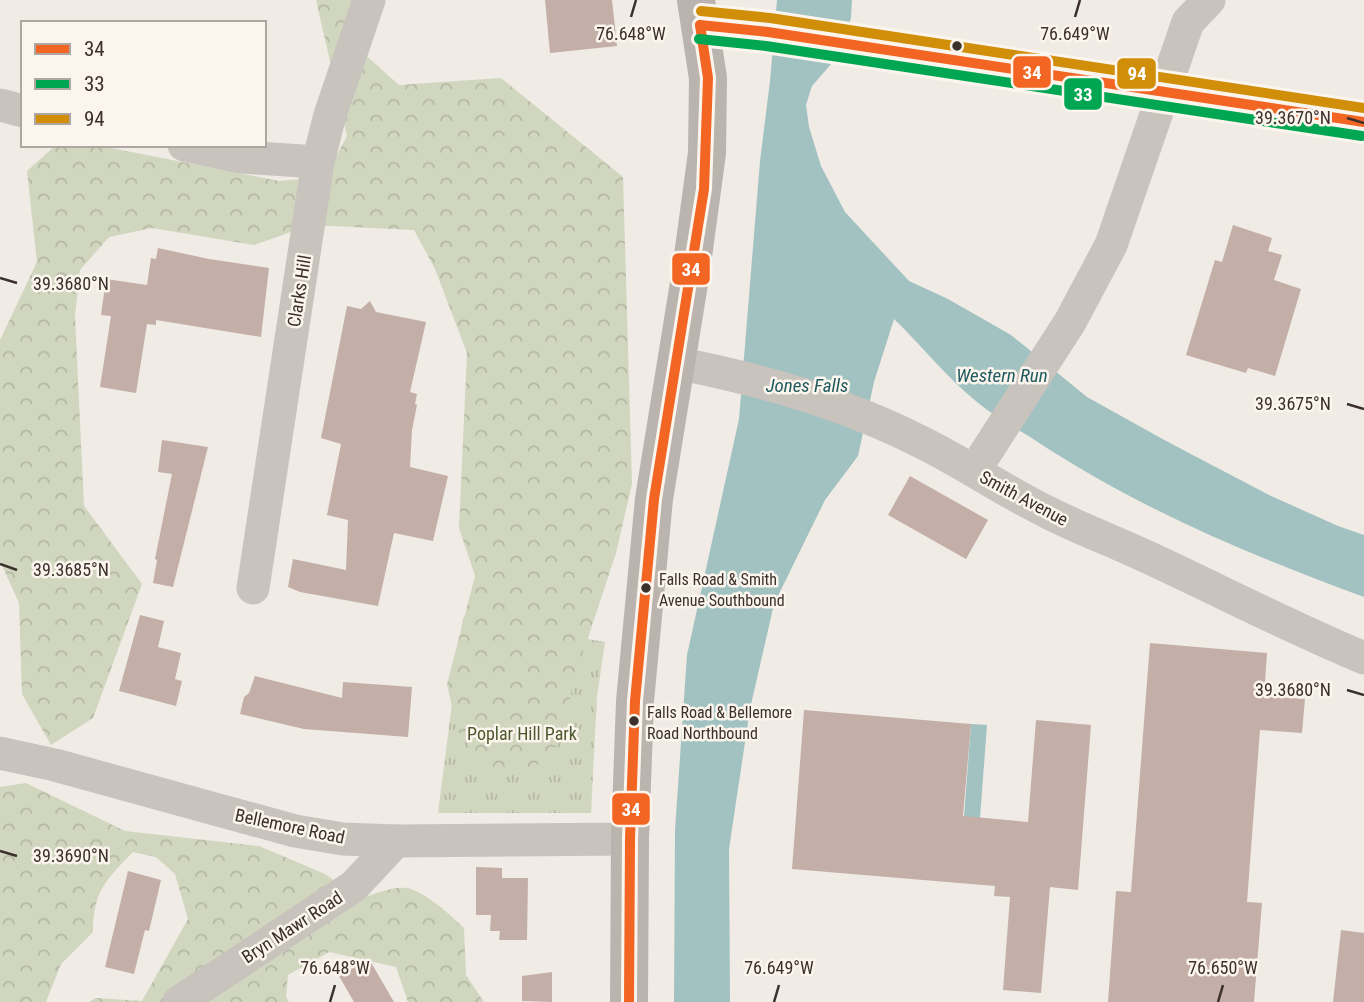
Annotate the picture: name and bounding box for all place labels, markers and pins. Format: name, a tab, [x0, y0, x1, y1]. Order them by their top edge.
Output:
unlabelled marker	[950, 39, 964, 53]
place label: Falls Road & Smith Avenue Southbound	[659, 570, 785, 610]
marker: Falls Road & Smith Avenue Southbound	[639, 581, 653, 595]
place label: Falls Road & Bellemore Road Northbound	[647, 703, 792, 743]
marker: Falls Road & Bellemore Road Northbound	[627, 714, 641, 728]

